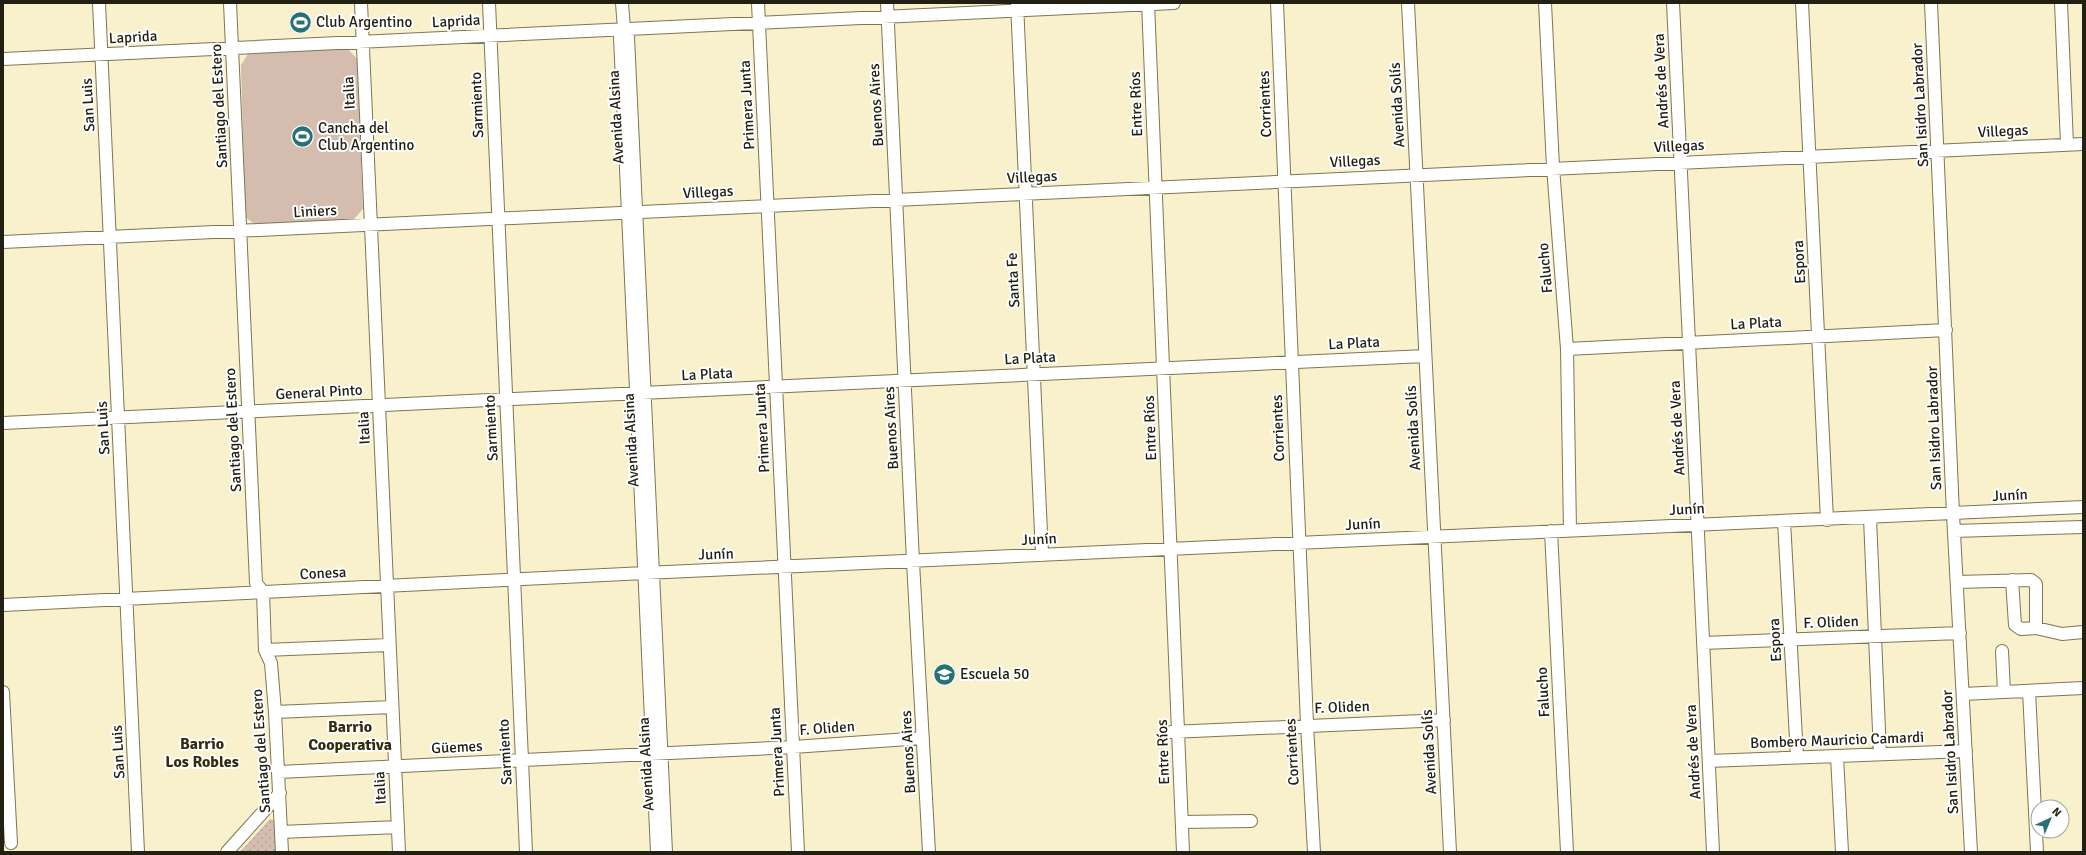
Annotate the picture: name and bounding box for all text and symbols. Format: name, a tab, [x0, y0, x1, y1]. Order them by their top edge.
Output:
sports icon: Club Argentino	[287, 9, 313, 35]
street label: Laprida	[431, 11, 481, 31]
place label: Club Argentino	[316, 13, 412, 31]
street label: Laprida	[108, 27, 158, 47]
street label: Andrés de Vera	[1650, 33, 1672, 129]
street label: San Isidro Labrador	[1908, 42, 1932, 167]
street label: Santiago del Estero	[207, 43, 231, 168]
street label: Primera Junta	[736, 60, 758, 150]
street label: Avenida Solís	[1386, 62, 1408, 148]
street label: Buenos Aires	[865, 63, 887, 147]
street label: Avenida Alsina	[605, 70, 627, 164]
street label: Corrientes	[1255, 70, 1275, 138]
street label: Sarmiento	[467, 71, 487, 138]
street label: Entre Ríos	[1126, 71, 1146, 137]
street label: Italia	[339, 76, 359, 110]
street label: San Luis	[78, 77, 98, 132]
place label: Cancha del Club Argentino	[318, 119, 414, 154]
street label: Villegas	[1977, 121, 2029, 141]
sports icon: Cancha del Club Argentino	[289, 124, 315, 150]
street label: Villegas	[1653, 136, 1705, 156]
street label: Villegas	[1329, 151, 1381, 171]
street label: Villegas	[1006, 167, 1058, 187]
street label: Villegas	[682, 182, 734, 202]
street label: Liniers	[293, 201, 338, 221]
street label: Espora	[1789, 240, 1809, 284]
street label: Falucho	[1534, 242, 1556, 294]
street label: Santa Fe	[1003, 252, 1023, 308]
street label: La Plata	[1730, 313, 1782, 333]
street label: La Plata	[1328, 333, 1380, 353]
street label: La Plata	[1004, 348, 1056, 368]
street label: La Plata	[681, 364, 733, 384]
street label: San Isidro Labrador	[1923, 365, 1945, 490]
street label: Santiago del Estero	[221, 367, 245, 492]
street label: Andrés de Vera	[1666, 380, 1688, 476]
street label: General Pinto	[275, 381, 363, 403]
street label: Primera Junta	[751, 383, 773, 473]
street label: Avenida Solís	[1402, 385, 1424, 471]
street label: Buenos Aires	[880, 386, 902, 470]
street label: Avenida Alsina	[620, 393, 642, 487]
street label: Sarmiento	[480, 394, 502, 461]
street label: Corrientes	[1268, 394, 1288, 462]
street label: Entre Ríos	[1140, 395, 1160, 461]
street label: San Luis	[93, 400, 113, 455]
street label: Italia	[354, 411, 374, 445]
street label: Junín	[1992, 485, 2028, 505]
street label: Junín	[1669, 499, 1705, 519]
street label: Junín	[1345, 514, 1381, 534]
street label: Junín	[1021, 529, 1057, 549]
street label: Junín	[698, 544, 734, 564]
street label: Conesa	[299, 563, 347, 583]
street label: F. Oliden	[1803, 612, 1859, 632]
street label: Espora	[1765, 618, 1785, 662]
school or university icon: Escuela 50	[932, 661, 958, 687]
place label: Escuela 50	[960, 665, 1029, 683]
street label: Falucho	[1533, 666, 1553, 718]
street label: Santiago del Estero	[248, 688, 274, 813]
street label: San Isidro Labrador	[1938, 689, 1962, 814]
street label: F. Oliden	[1314, 697, 1370, 717]
street label: Andrés de Vera	[1682, 704, 1704, 800]
street label: Primera Junta	[766, 707, 788, 797]
street label: Avenida Solís	[1418, 709, 1440, 795]
street label: Buenos Aires	[897, 710, 919, 794]
district label: Barrio Cooperativa	[308, 717, 392, 755]
street label: Avenida Alsina	[635, 717, 657, 811]
street label: F. Oliden	[799, 717, 855, 739]
street label: Sarmiento	[494, 718, 516, 785]
street label: Corrientes	[1281, 718, 1303, 786]
street label: Entre Ríos	[1153, 719, 1173, 785]
street label: San Luis	[108, 724, 128, 779]
street label: Bombero Mauricio Camardi	[1750, 728, 1924, 752]
district label: Barrio Los Robles	[165, 734, 239, 772]
street label: Güemes	[431, 737, 484, 757]
street label: Italia	[370, 771, 390, 805]
north arrow	[2030, 799, 2070, 839]
text: N	[2049, 805, 2064, 820]

